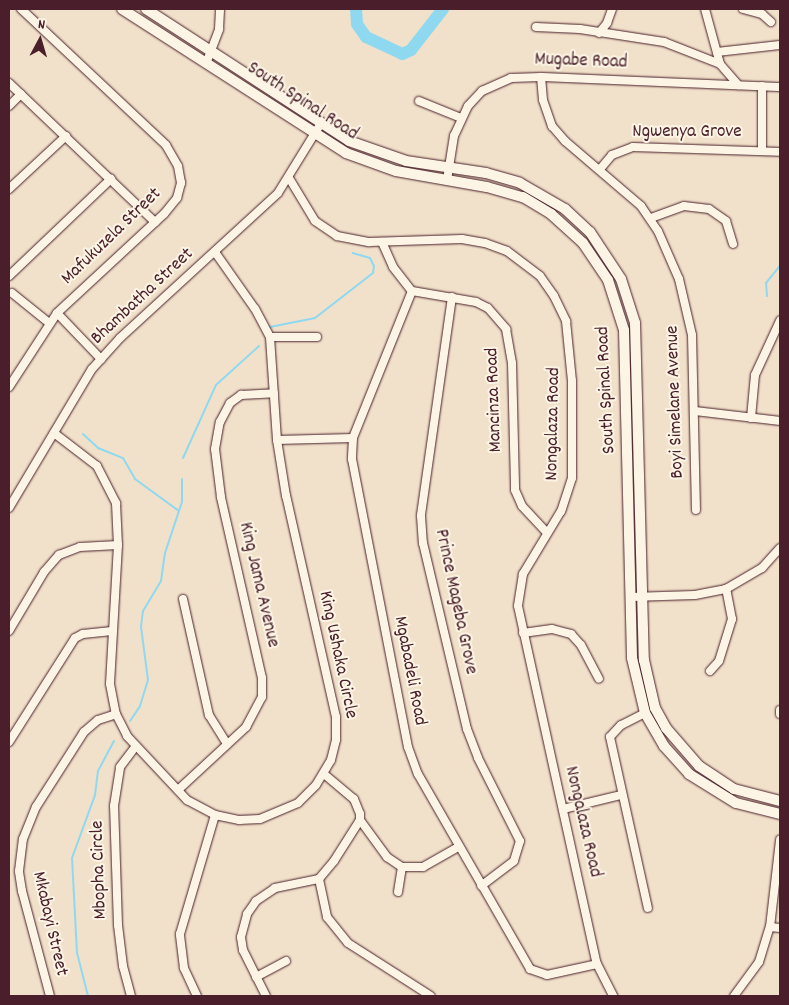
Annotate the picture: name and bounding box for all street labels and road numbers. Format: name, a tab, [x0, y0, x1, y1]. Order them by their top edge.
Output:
street label: Mugabe Road	[534, 49, 628, 75]
street label: South Spinal Road	[242, 58, 362, 146]
street label: Ngwenya Grove	[632, 122, 742, 144]
street label: Mafukuzela Street	[57, 183, 167, 291]
street label: Bhambatha Street	[87, 244, 199, 350]
street label: Boyi Simelane Avenue	[662, 325, 690, 479]
street label: South Spinal Road	[592, 326, 622, 454]
street label: Mancinza Road	[482, 347, 508, 453]
street label: Nongalaza Road	[542, 367, 566, 481]
street label: King Jama Avenue	[233, 520, 283, 650]
street label: Prince Mageba Grove	[428, 527, 482, 677]
street label: King Ushaka Circle	[312, 589, 362, 721]
street label: Mgabadeli Road	[387, 615, 431, 727]
street label: Nongalaza Road	[558, 764, 606, 880]
street label: Mbopha Circle	[87, 820, 113, 920]
street label: Mkabayi Street	[26, 869, 72, 979]

